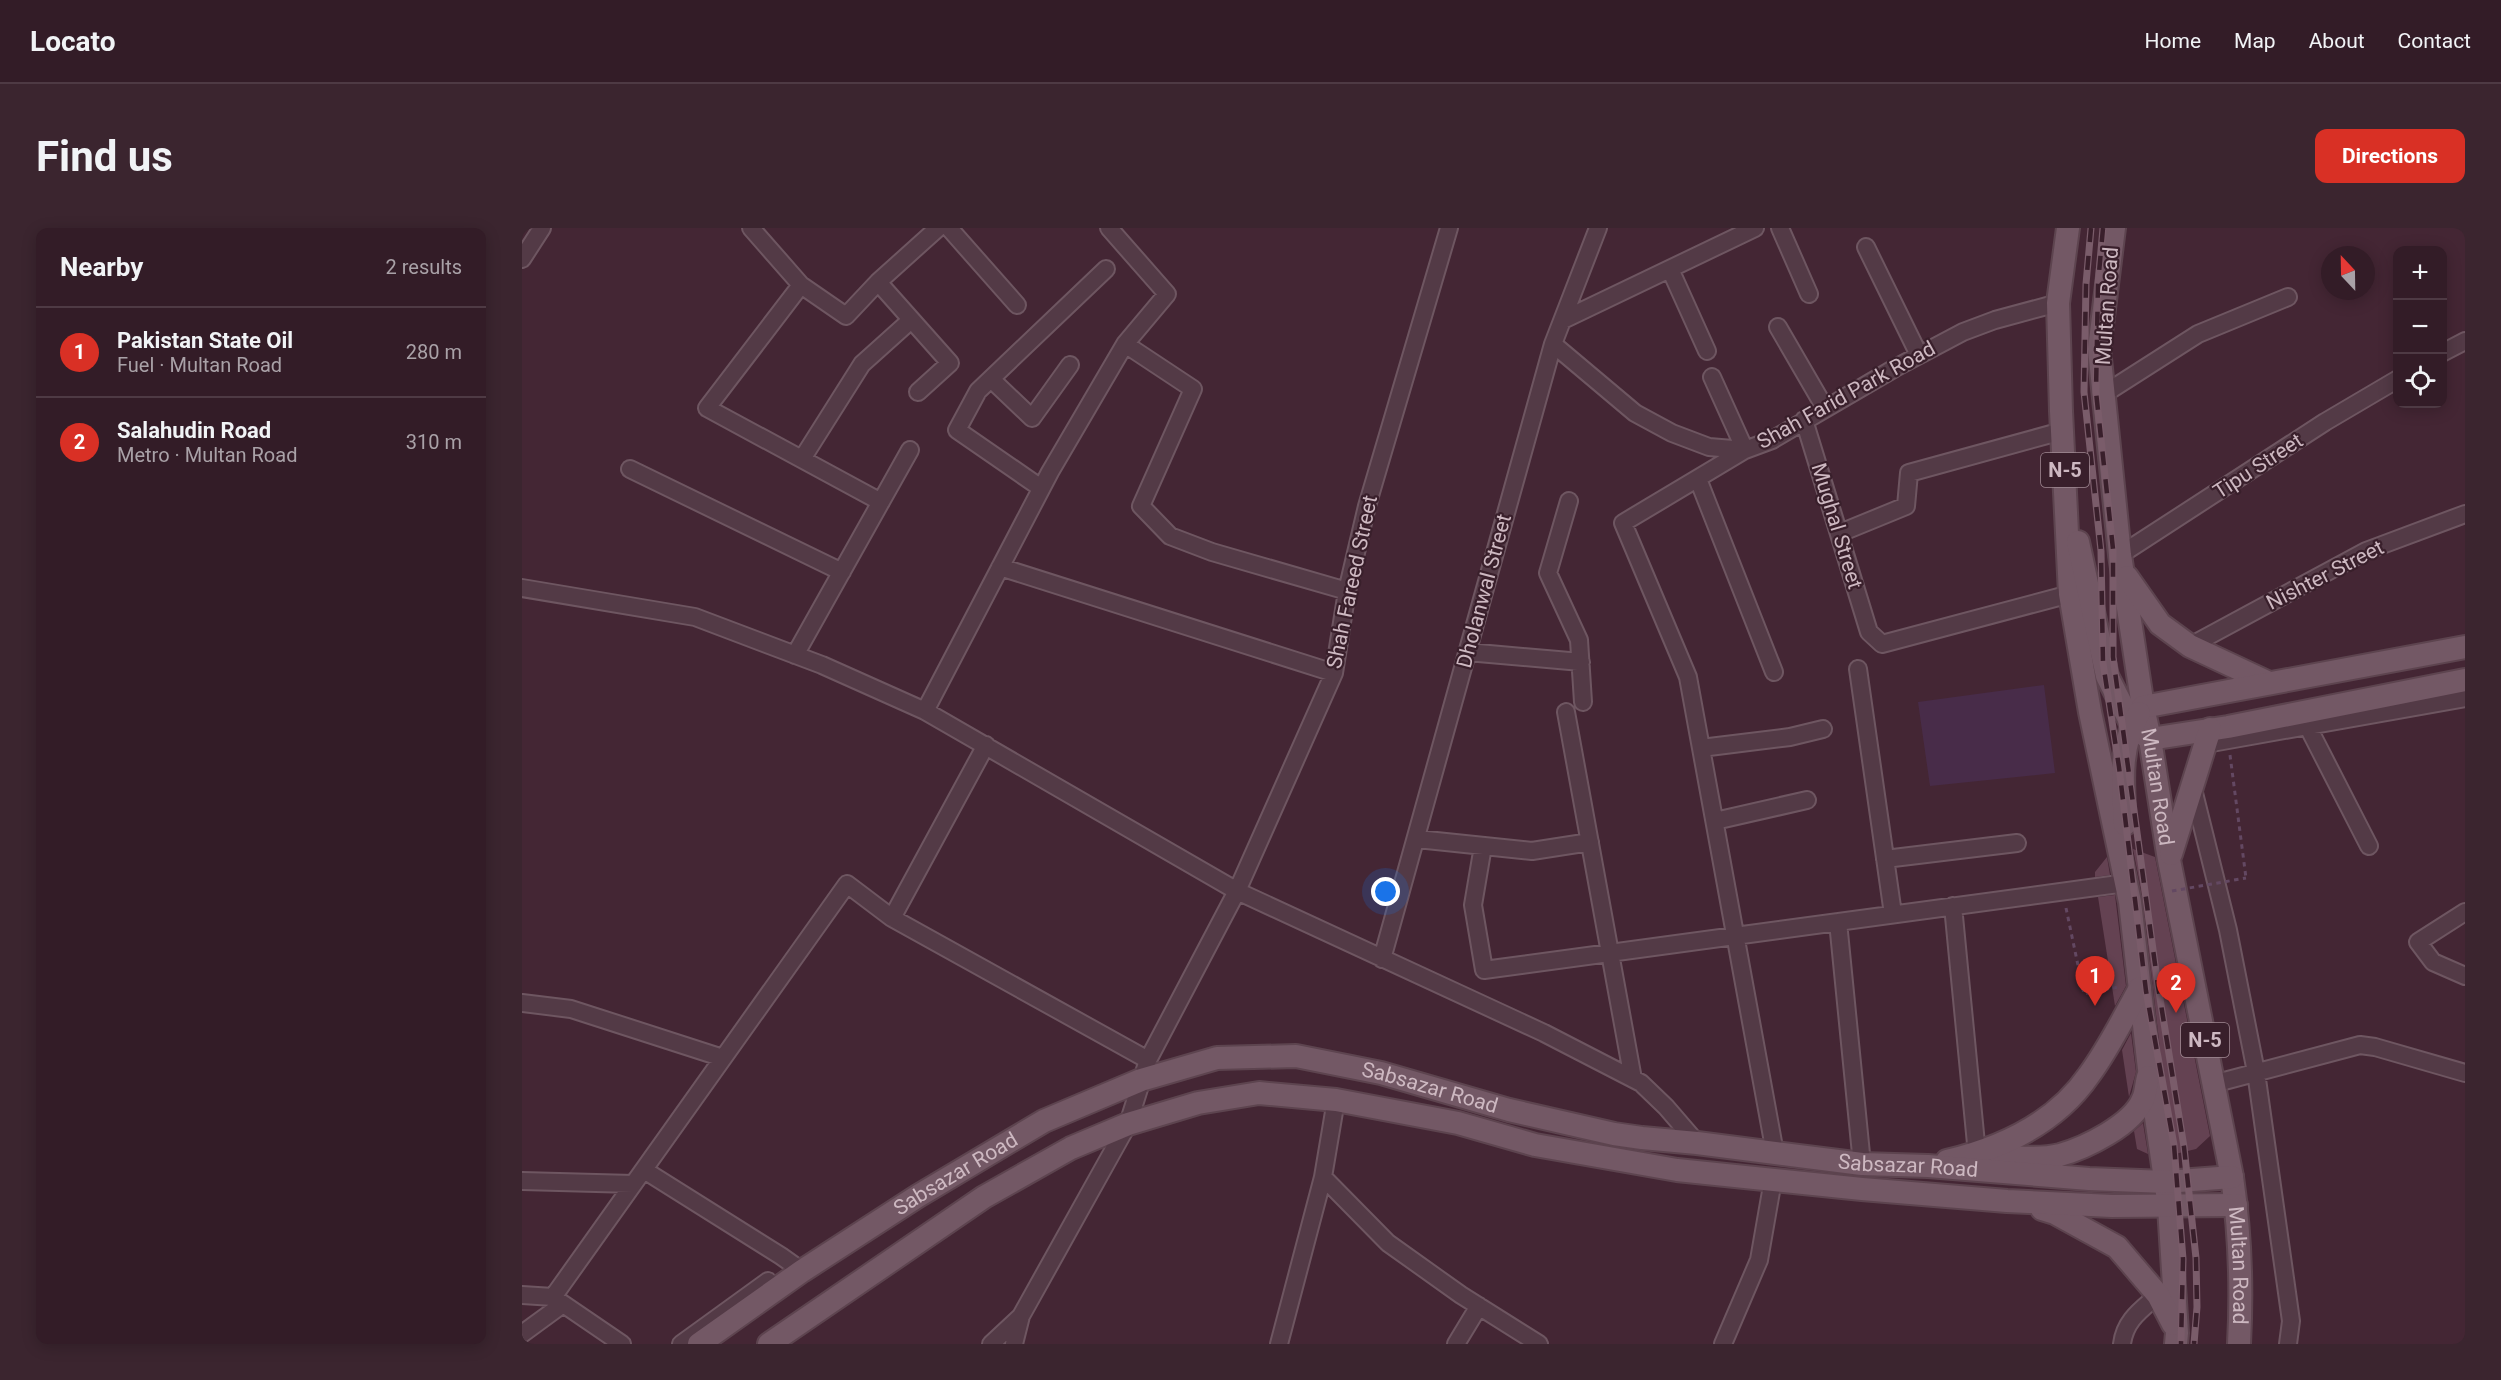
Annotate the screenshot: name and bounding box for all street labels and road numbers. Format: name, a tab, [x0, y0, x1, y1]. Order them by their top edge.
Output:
street label: Multan Road	[2091, 246, 2123, 366]
street label: Shah Farid Park Road	[1753, 336, 1939, 454]
street label: Tipu Street	[2209, 428, 2307, 504]
road number: N-5	[2041, 453, 2089, 487]
street label: Mughal Street	[1806, 460, 1868, 592]
street label: Shah Fareed Street	[1322, 493, 1382, 671]
street label: Dholanwal Street	[1452, 511, 1516, 671]
street label: Nishter Street	[2262, 535, 2388, 615]
street label: Multan Road	[2136, 726, 2179, 847]
road number: N-5	[2181, 1023, 2229, 1057]
street label: Sabsazar Road	[1360, 1057, 1501, 1118]
street label: Sabsazar Road	[889, 1127, 1022, 1221]
street label: Sabsazar Road	[1837, 1149, 1979, 1182]
street label: Multan Road	[2224, 1205, 2252, 1325]

